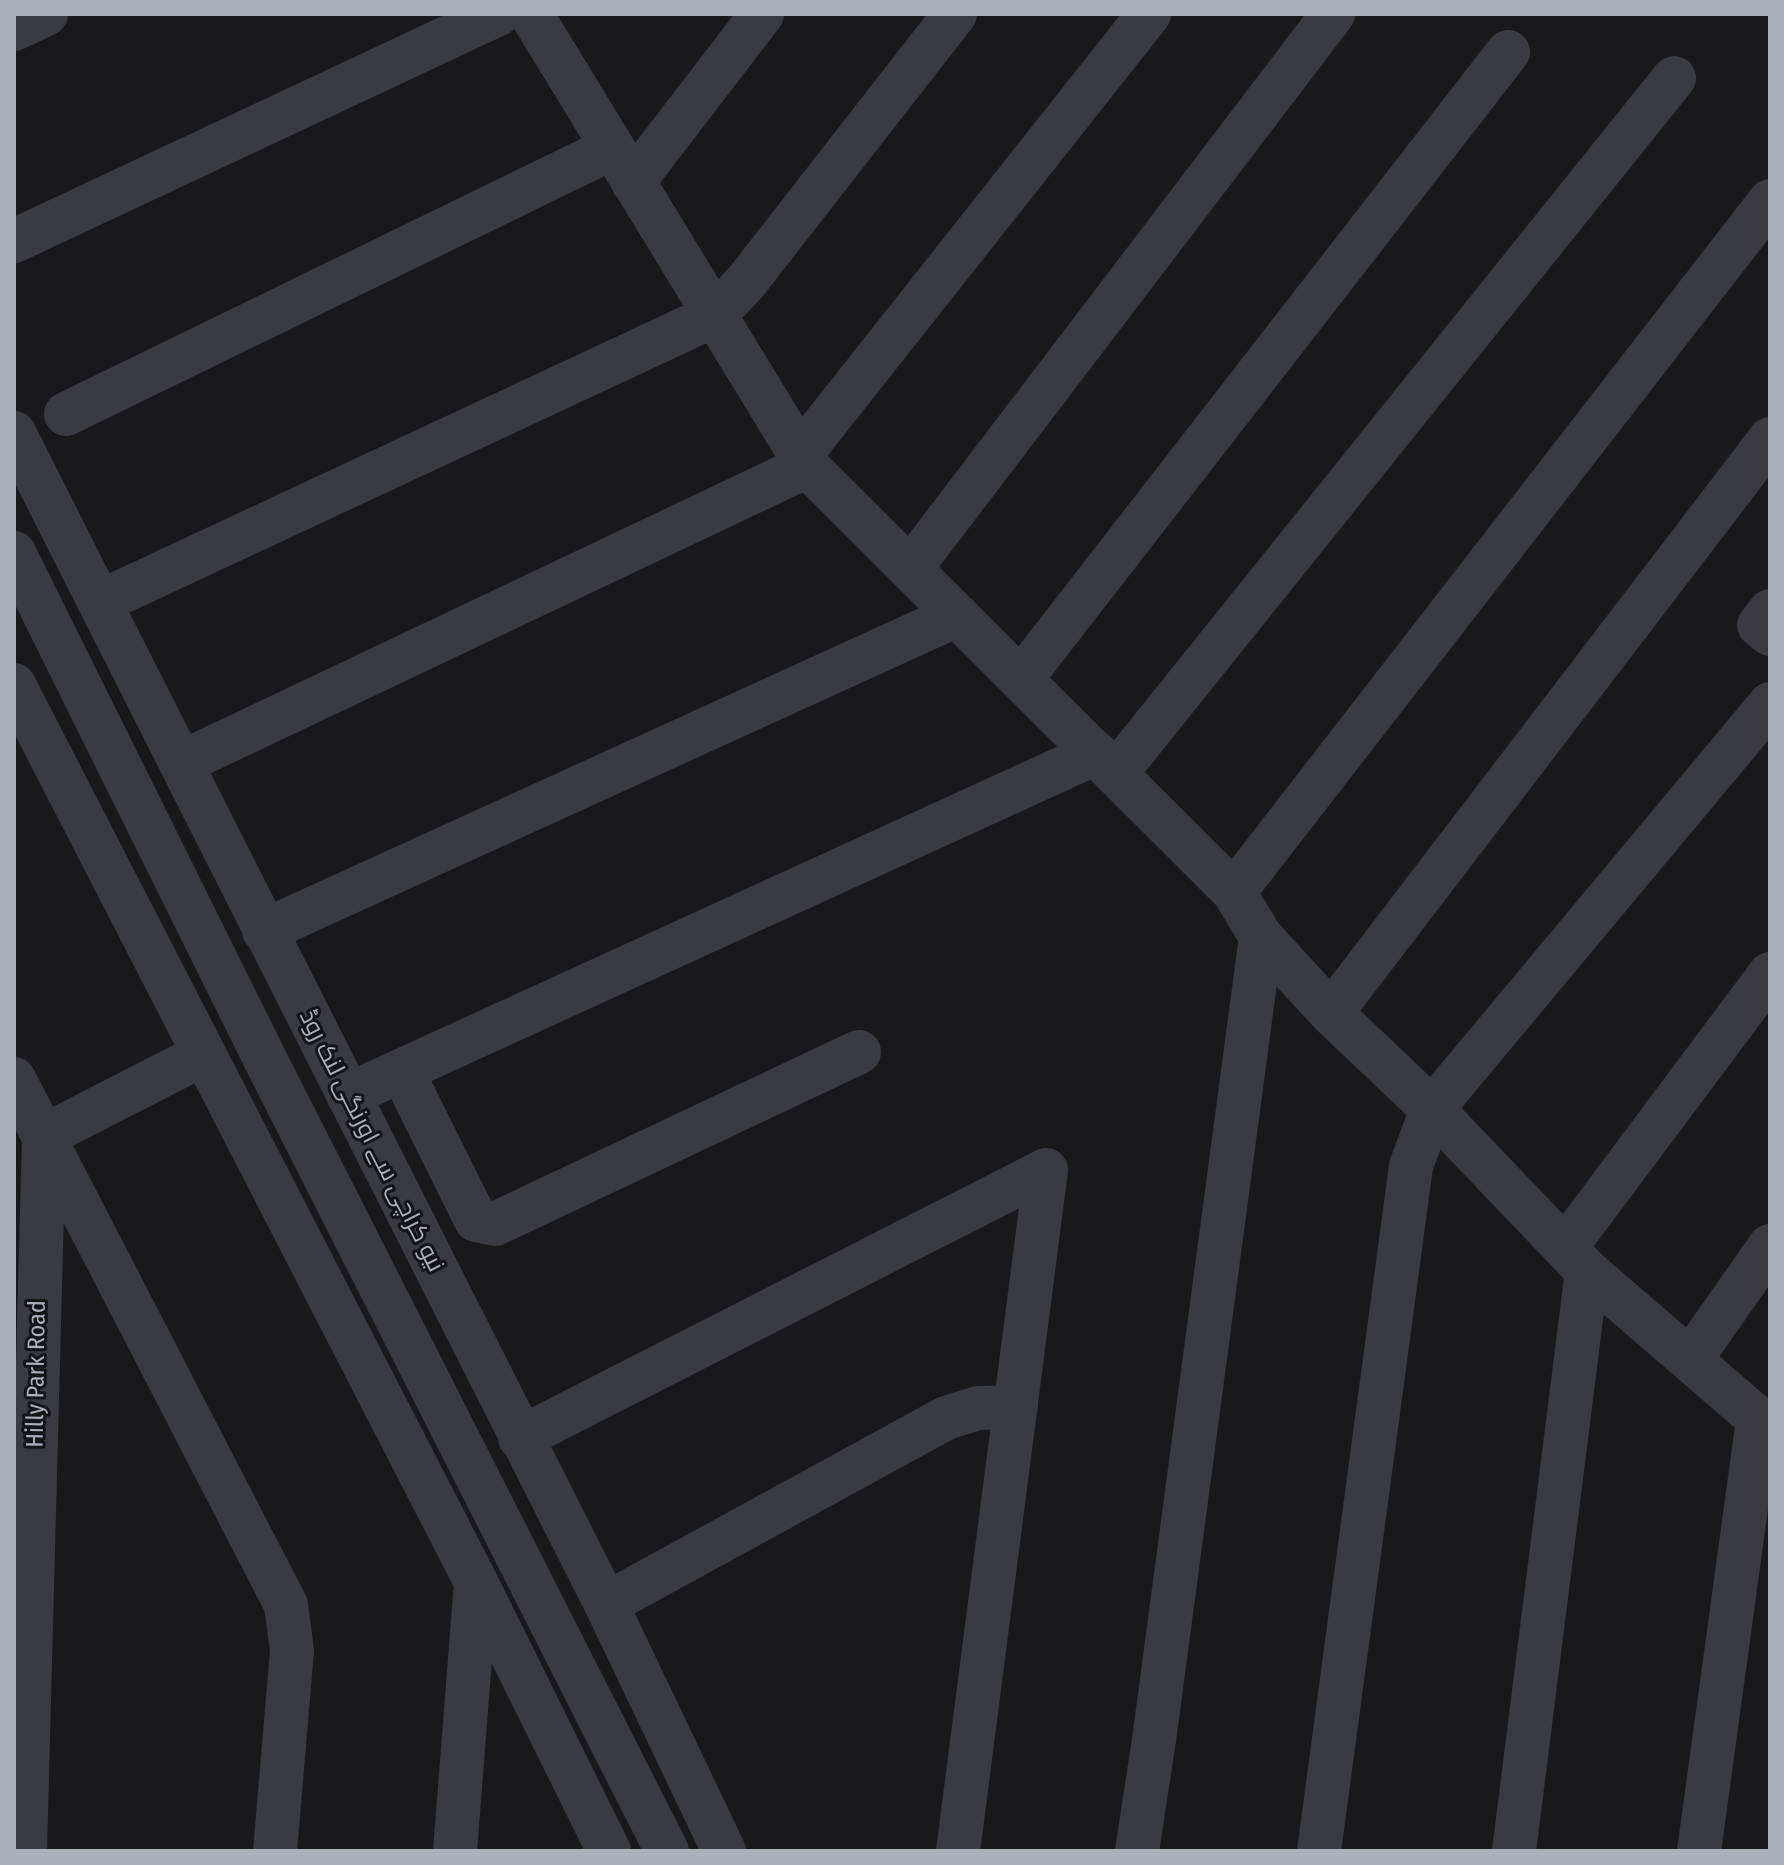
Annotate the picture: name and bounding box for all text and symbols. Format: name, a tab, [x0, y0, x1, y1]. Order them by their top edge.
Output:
street label: نیو کراچی سے اورنگی لنک روڈ	[292, 1005, 450, 1277]
street label: Hilly Park Road	[21, 1300, 53, 1448]

